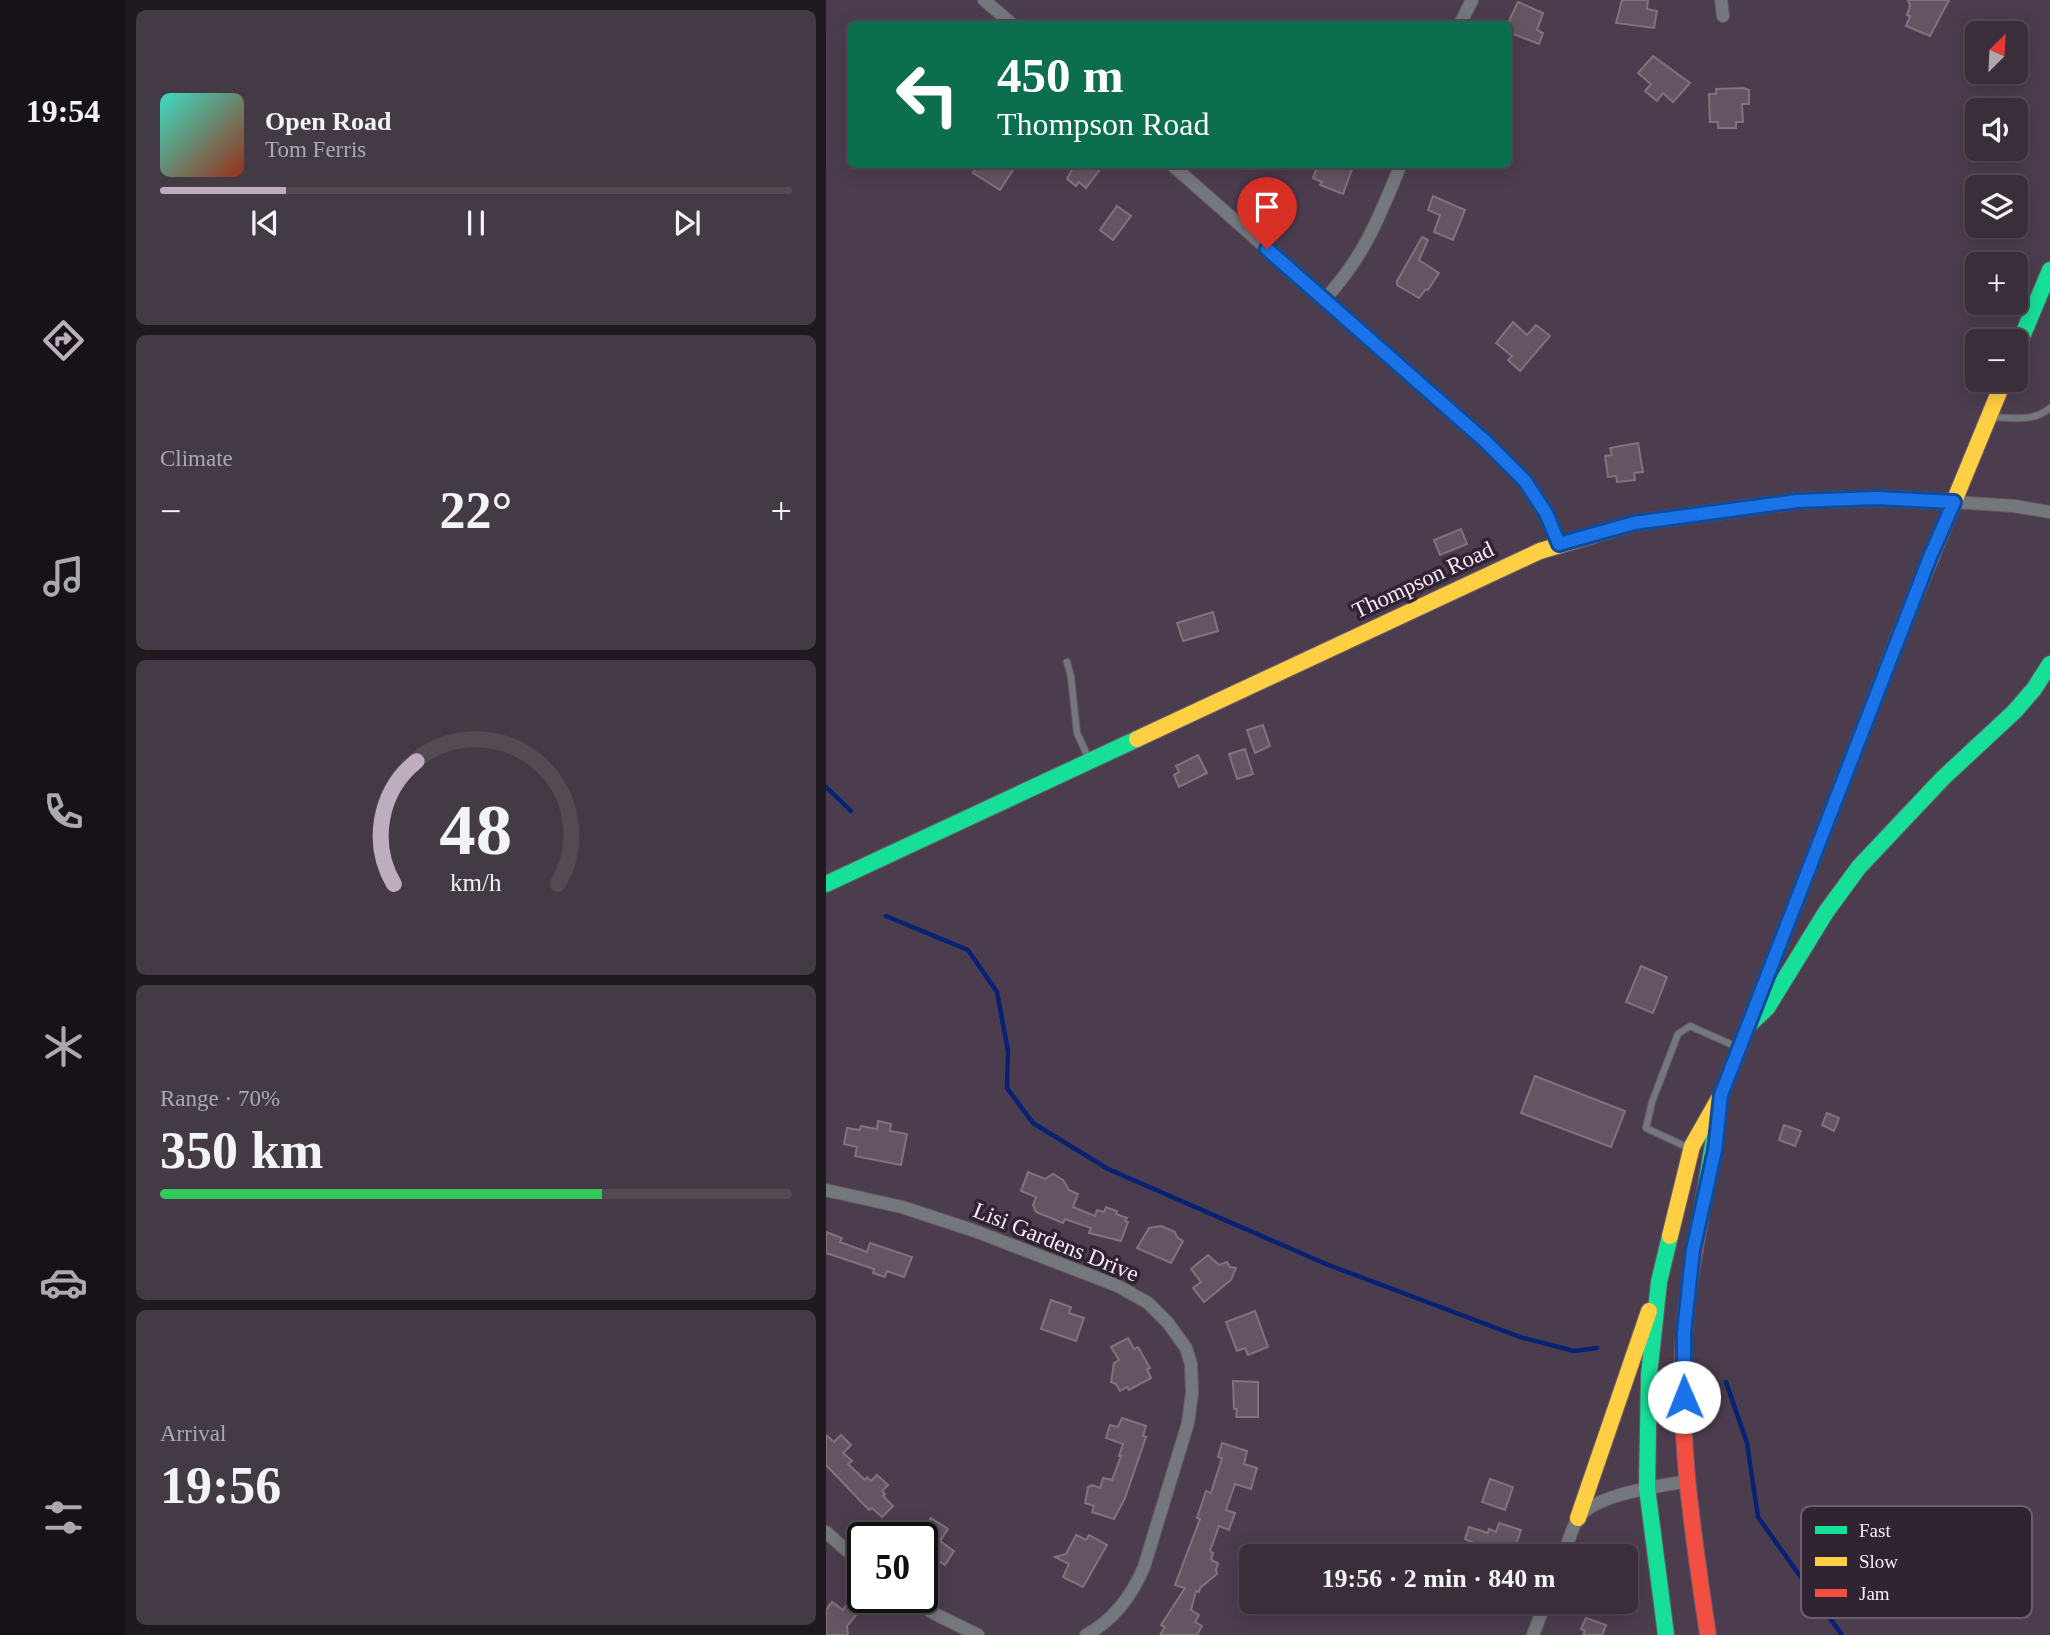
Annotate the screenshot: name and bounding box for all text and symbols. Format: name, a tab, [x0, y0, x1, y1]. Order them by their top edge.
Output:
north arrow	[1965, 21, 2028, 84]
map controls	[1965, 21, 2028, 392]
text: 450 m	[997, 48, 1124, 103]
icon: left	[882, 49, 973, 140]
text: 19:54	[26, 93, 100, 129]
button: sound	[1965, 98, 2028, 161]
text: Thompson Road	[997, 106, 1209, 142]
text: Open Road	[265, 107, 391, 136]
text: Tom Ferris	[265, 137, 366, 162]
button: layers	[1965, 175, 2028, 238]
pin	[1237, 177, 1297, 249]
icon: arrive	[1248, 188, 1286, 226]
icon: previous	[246, 204, 284, 242]
icon: pause	[457, 204, 495, 242]
icon: next	[668, 204, 706, 242]
button: +	[1965, 252, 2028, 315]
icon: directions	[39, 316, 88, 365]
button: −	[1965, 329, 2028, 392]
text: Climate	[160, 446, 233, 471]
text: 22°	[440, 482, 512, 539]
text: −	[160, 490, 181, 532]
text: +	[771, 490, 792, 532]
street label: Thompson Road	[1349, 536, 1498, 624]
icon: music	[39, 552, 88, 601]
icon: phone	[39, 787, 88, 836]
text: 48	[440, 789, 512, 870]
text: km/h	[450, 868, 502, 895]
icon: climate	[39, 1022, 88, 1071]
text: Range · 70%	[160, 1086, 280, 1111]
text: 350 km	[160, 1122, 323, 1179]
street label: Lisi Gardens Drive	[970, 1197, 1142, 1287]
icon: car	[39, 1258, 88, 1307]
position arrow	[1647, 1360, 1721, 1434]
text: Arrival	[160, 1421, 226, 1446]
text: 19:56	[160, 1457, 281, 1514]
icon: filters	[39, 1493, 88, 1542]
legend	[1801, 1506, 2032, 1618]
text: Fast	[1859, 1520, 1891, 1541]
speed limit sign: 50	[847, 1522, 938, 1613]
text: Slow	[1859, 1551, 1898, 1572]
text: 19:56 · 2 min · 840 m	[1322, 1564, 1556, 1593]
text: Jam	[1859, 1583, 1890, 1604]

